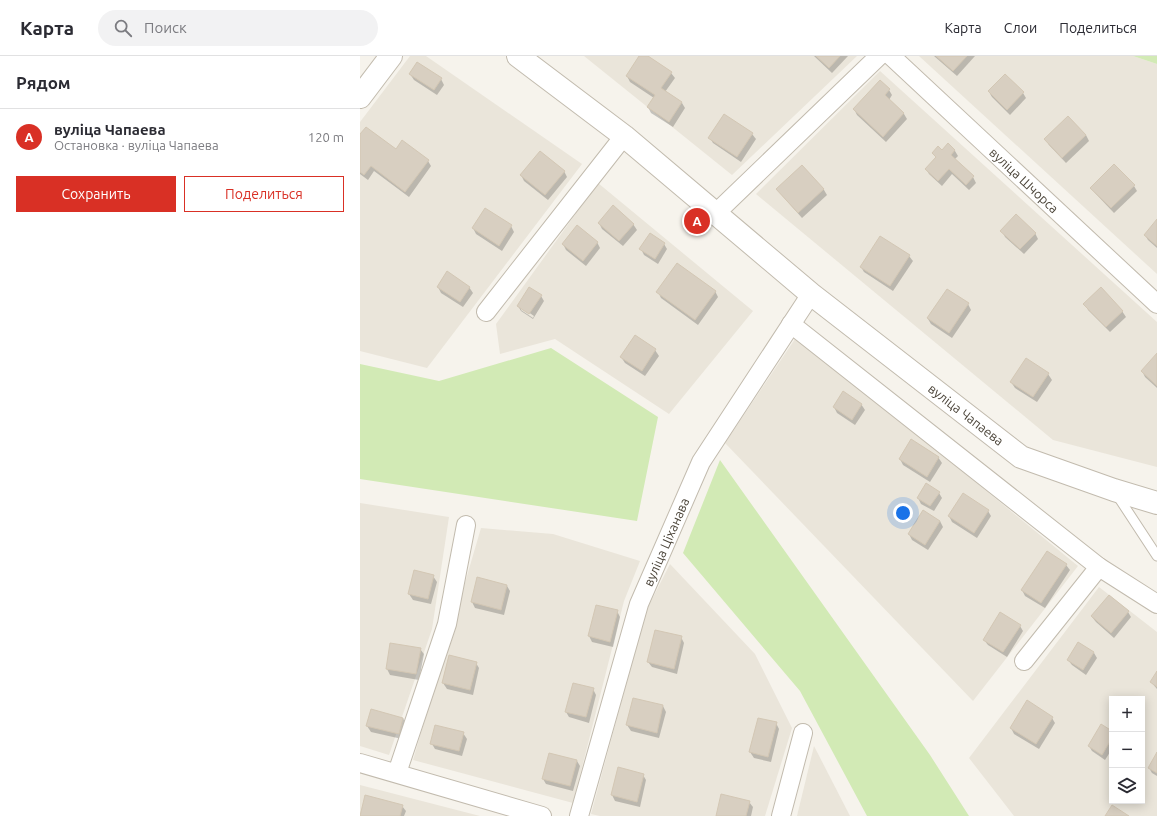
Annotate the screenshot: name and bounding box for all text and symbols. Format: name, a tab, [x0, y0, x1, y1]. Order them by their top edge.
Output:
search box	[98, 10, 378, 46]
text: Карта	[20, 17, 74, 39]
icon: search	[112, 17, 134, 39]
text: Поиск	[144, 19, 187, 36]
text: Карта	[944, 20, 982, 36]
text: Слои	[1004, 20, 1037, 36]
text: Поделиться	[1059, 20, 1137, 36]
text: Рядом	[16, 73, 71, 92]
text: вуліца Чапаева	[54, 121, 166, 138]
text: A	[24, 130, 34, 144]
text: 120 m	[308, 130, 344, 144]
text: Остановка · вуліца Чапаева	[54, 138, 219, 152]
street label: вуліца Шчорса	[987, 145, 1061, 215]
button: Сохранить	[16, 176, 176, 212]
button: Поделиться	[184, 176, 344, 212]
pin: A	[684, 206, 710, 236]
street label: вуліца Чапаева	[926, 381, 1006, 448]
street label: вуліца Ціханава	[641, 496, 692, 588]
your location	[893, 503, 913, 523]
map controls	[1109, 696, 1145, 804]
button: +	[1109, 696, 1145, 732]
button: −	[1109, 732, 1145, 768]
button: layers	[1109, 768, 1145, 804]

